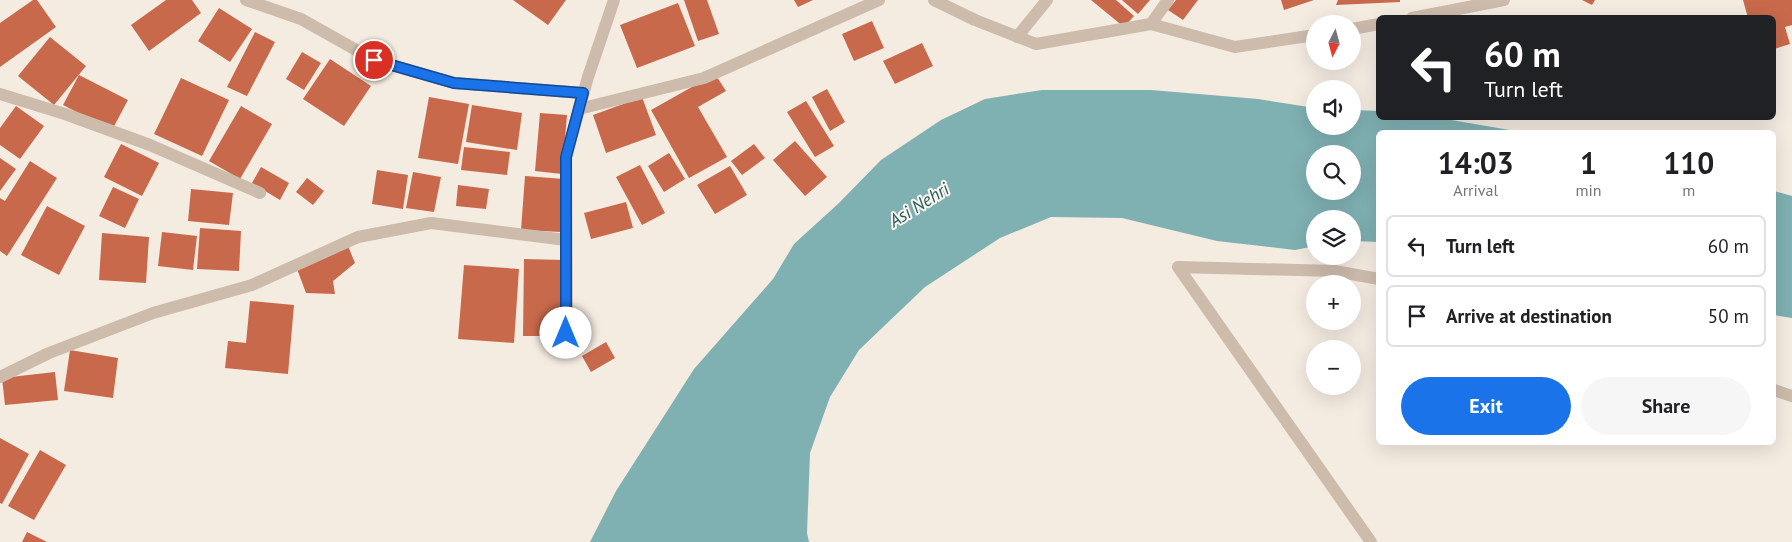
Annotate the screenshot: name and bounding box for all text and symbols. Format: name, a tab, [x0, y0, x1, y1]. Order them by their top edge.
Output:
north arrow	[1306, 15, 1361, 70]
map controls	[1306, 15, 1361, 395]
text: 60 m	[1484, 31, 1561, 77]
icon: left	[1401, 35, 1466, 100]
pin	[353, 39, 395, 81]
icon: arrive	[360, 46, 388, 74]
text: Turn left	[1484, 75, 1563, 103]
button: sound	[1306, 80, 1361, 135]
text: 14:03	[1438, 143, 1514, 182]
text: 1	[1580, 143, 1597, 182]
text: 110	[1663, 143, 1714, 182]
button: search	[1306, 145, 1361, 200]
water label: Asi Nehri	[884, 176, 954, 233]
text: Arrival	[1453, 180, 1498, 200]
text: min	[1576, 180, 1602, 200]
text: m	[1682, 180, 1695, 200]
button: layers	[1306, 210, 1361, 265]
icon: left	[1403, 232, 1431, 260]
text: Turn left	[1446, 234, 1515, 258]
text: 60 m	[1708, 234, 1749, 258]
button: +	[1306, 275, 1361, 330]
icon: arrive	[1403, 302, 1431, 330]
text: Arrive at destination	[1446, 304, 1612, 328]
text: 50 m	[1708, 304, 1749, 328]
position arrow	[539, 306, 591, 358]
button: −	[1306, 340, 1361, 395]
button: Exit	[1401, 377, 1571, 435]
button: Share	[1581, 377, 1751, 435]

